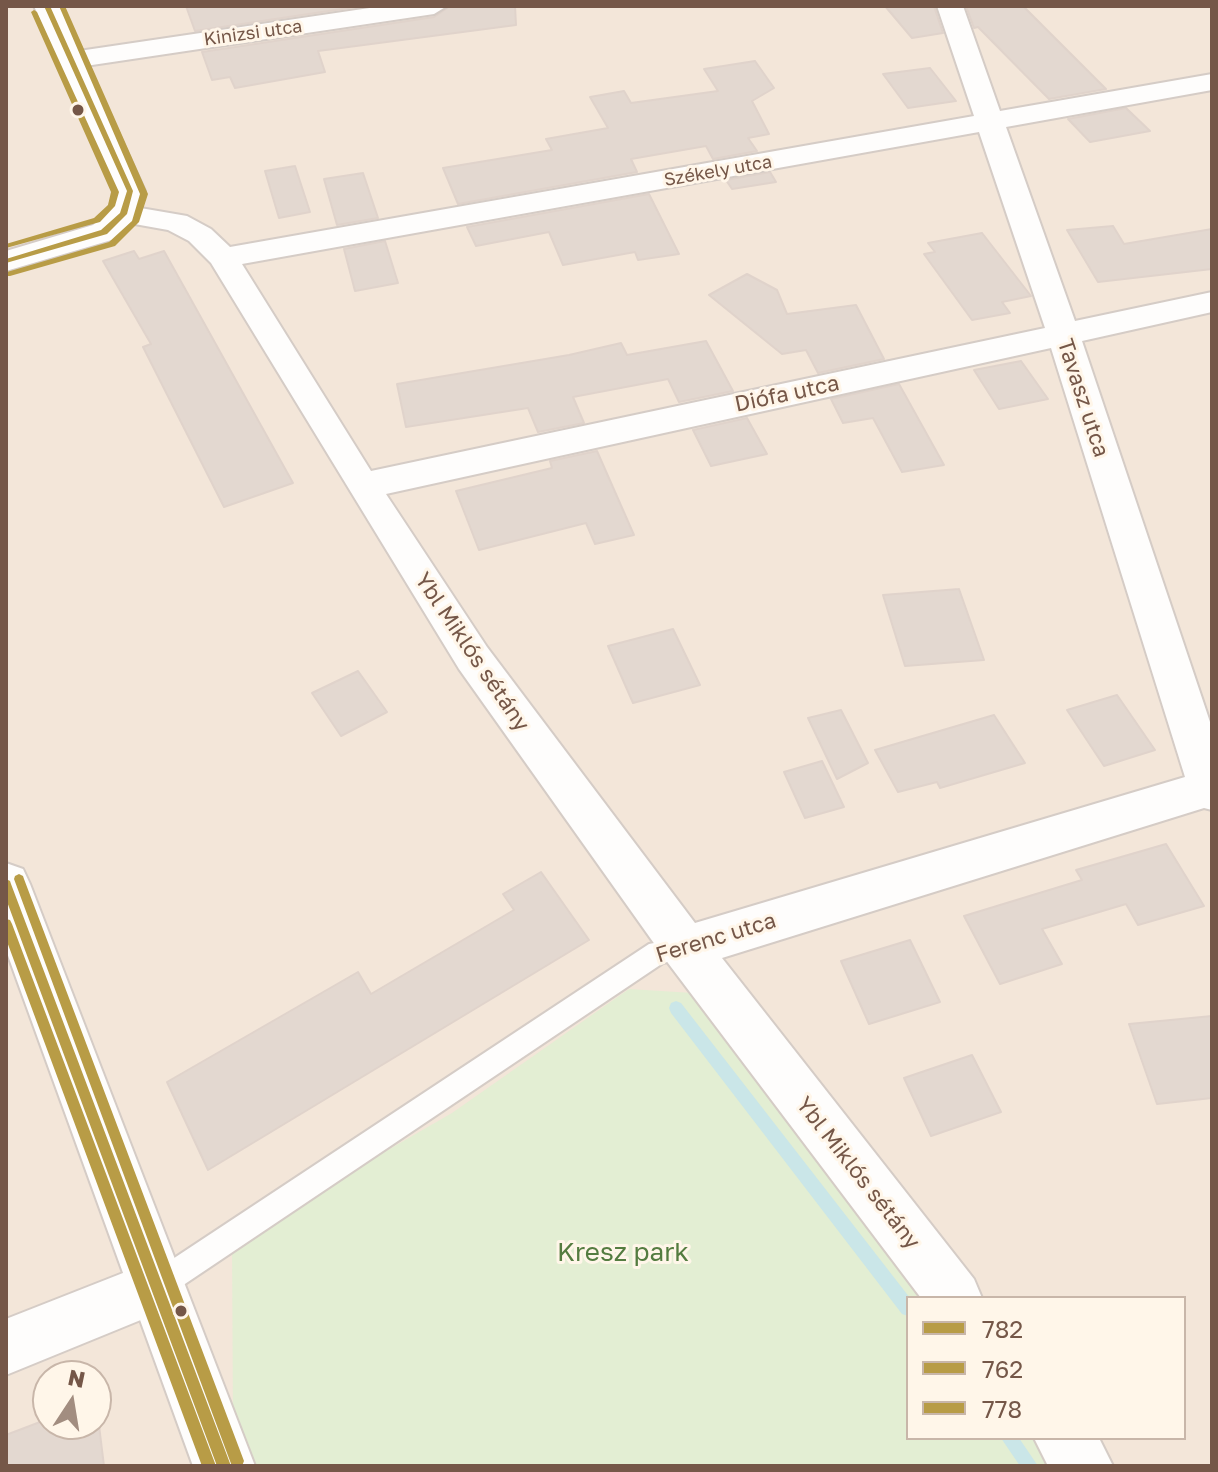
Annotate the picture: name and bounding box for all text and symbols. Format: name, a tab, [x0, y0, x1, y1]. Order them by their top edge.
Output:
street label: Kinizsi utca	[202, 15, 304, 51]
unlabelled marker	[70, 102, 86, 118]
street label: Székely utca	[662, 151, 774, 191]
street label: Tavasz utca	[1051, 336, 1115, 460]
street label: Diófa utca	[732, 370, 842, 418]
street label: Ybl Miklós sétány	[409, 568, 535, 736]
street label: Ferenc utca	[653, 907, 779, 969]
street label: Ybl Miklós sétány	[790, 1092, 926, 1254]
park label: Kresz park	[557, 1237, 689, 1269]
legend	[906, 1296, 1186, 1440]
unlabelled marker	[173, 1303, 189, 1319]
text: 782	[982, 1314, 1023, 1343]
text: 762	[982, 1354, 1023, 1383]
north arrow	[32, 1360, 112, 1440]
text: N	[66, 1363, 88, 1393]
text: 778	[982, 1394, 1022, 1423]

